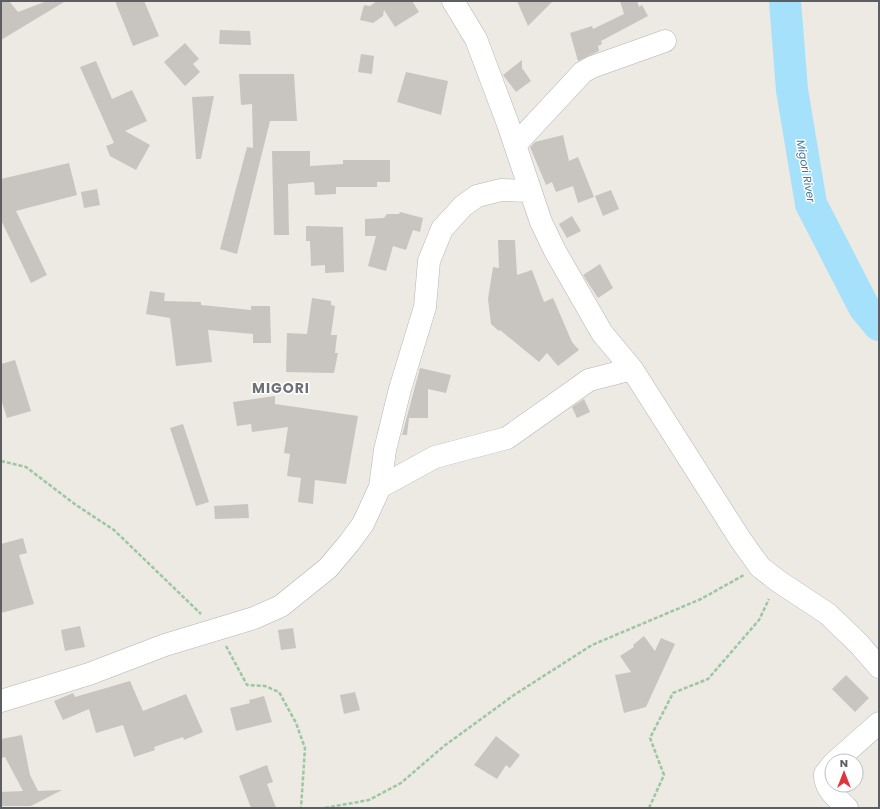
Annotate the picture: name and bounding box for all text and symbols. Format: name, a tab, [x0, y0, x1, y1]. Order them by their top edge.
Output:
water label: Migori River	[793, 138, 820, 204]
district label: MIGORI	[252, 378, 310, 398]
north arrow	[824, 753, 864, 793]
text: N	[840, 755, 848, 771]

